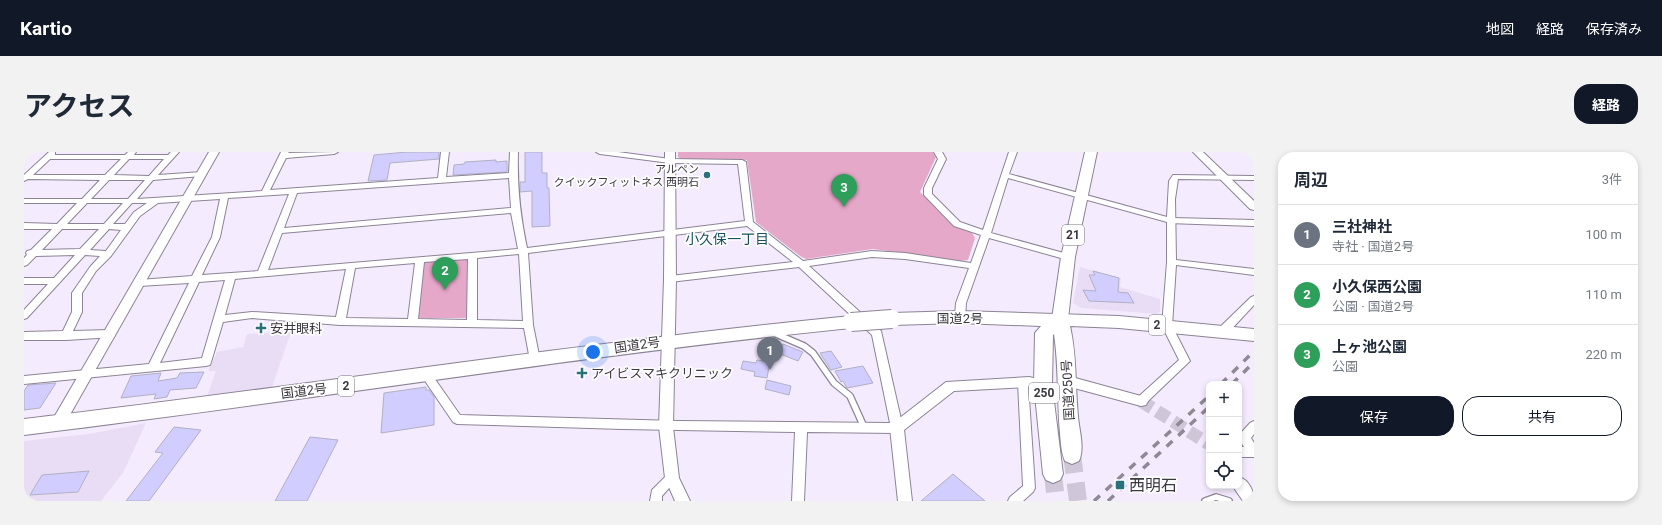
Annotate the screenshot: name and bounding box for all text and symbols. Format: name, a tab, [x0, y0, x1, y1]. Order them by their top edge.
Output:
text: Kartio	[20, 17, 72, 40]
text: 地図	[1486, 21, 1514, 37]
text: 経路	[1536, 21, 1564, 37]
text: 保存済み	[1586, 21, 1642, 37]
button: 経路	[1574, 84, 1638, 124]
text: アクセス	[24, 90, 135, 123]
place label: アルペン クイックフィットネス 西明石	[553, 163, 699, 189]
marker: アルペン クイックフィットネス 西明石	[702, 170, 712, 180]
text: 周辺	[1294, 170, 1328, 190]
text: 3件	[1602, 172, 1622, 187]
pin: 3	[831, 174, 857, 207]
text: 三社神社	[1332, 218, 1392, 236]
road number: 21	[1062, 225, 1084, 245]
text: 1	[1303, 227, 1311, 242]
text: 100 m	[1585, 227, 1622, 242]
district label: 小久保一丁目	[685, 231, 769, 247]
text: 寺社 · 国道2号	[1332, 239, 1414, 254]
pin: 2	[432, 257, 458, 290]
text: 小久保西公園	[1332, 278, 1422, 296]
text: 2	[1303, 287, 1311, 302]
text: 110 m	[1585, 287, 1622, 302]
text: 公園 · 国道2号	[1332, 299, 1414, 314]
street label: 国道2号	[937, 311, 983, 326]
road number: 2	[1149, 315, 1165, 335]
place label: 安井眼科	[270, 321, 322, 336]
marker: 安井眼科	[255, 322, 267, 334]
street label: 国道2号	[613, 334, 661, 356]
pin: 1	[757, 337, 783, 370]
text: 上ヶ池公園	[1332, 338, 1407, 356]
your location	[583, 342, 603, 362]
text: 3	[1303, 347, 1311, 362]
text: 220 m	[1585, 347, 1622, 362]
street label: 国道250号	[1059, 359, 1077, 421]
text: 公園	[1332, 359, 1358, 374]
place label: アイビスマキクリニック	[591, 366, 733, 381]
marker: アイビスマキクリニック	[576, 367, 588, 379]
road number: 2	[338, 376, 354, 396]
street label: 国道2号	[280, 381, 328, 401]
map controls	[1206, 381, 1242, 489]
button: +	[1206, 381, 1242, 417]
road number: 250	[1029, 383, 1059, 403]
button: 保存	[1294, 396, 1454, 436]
button: 共有	[1462, 396, 1622, 436]
button: −	[1206, 417, 1242, 453]
button: locate	[1206, 453, 1242, 489]
place label: 西明石	[1129, 476, 1177, 495]
marker: 西明石	[1114, 479, 1126, 491]

